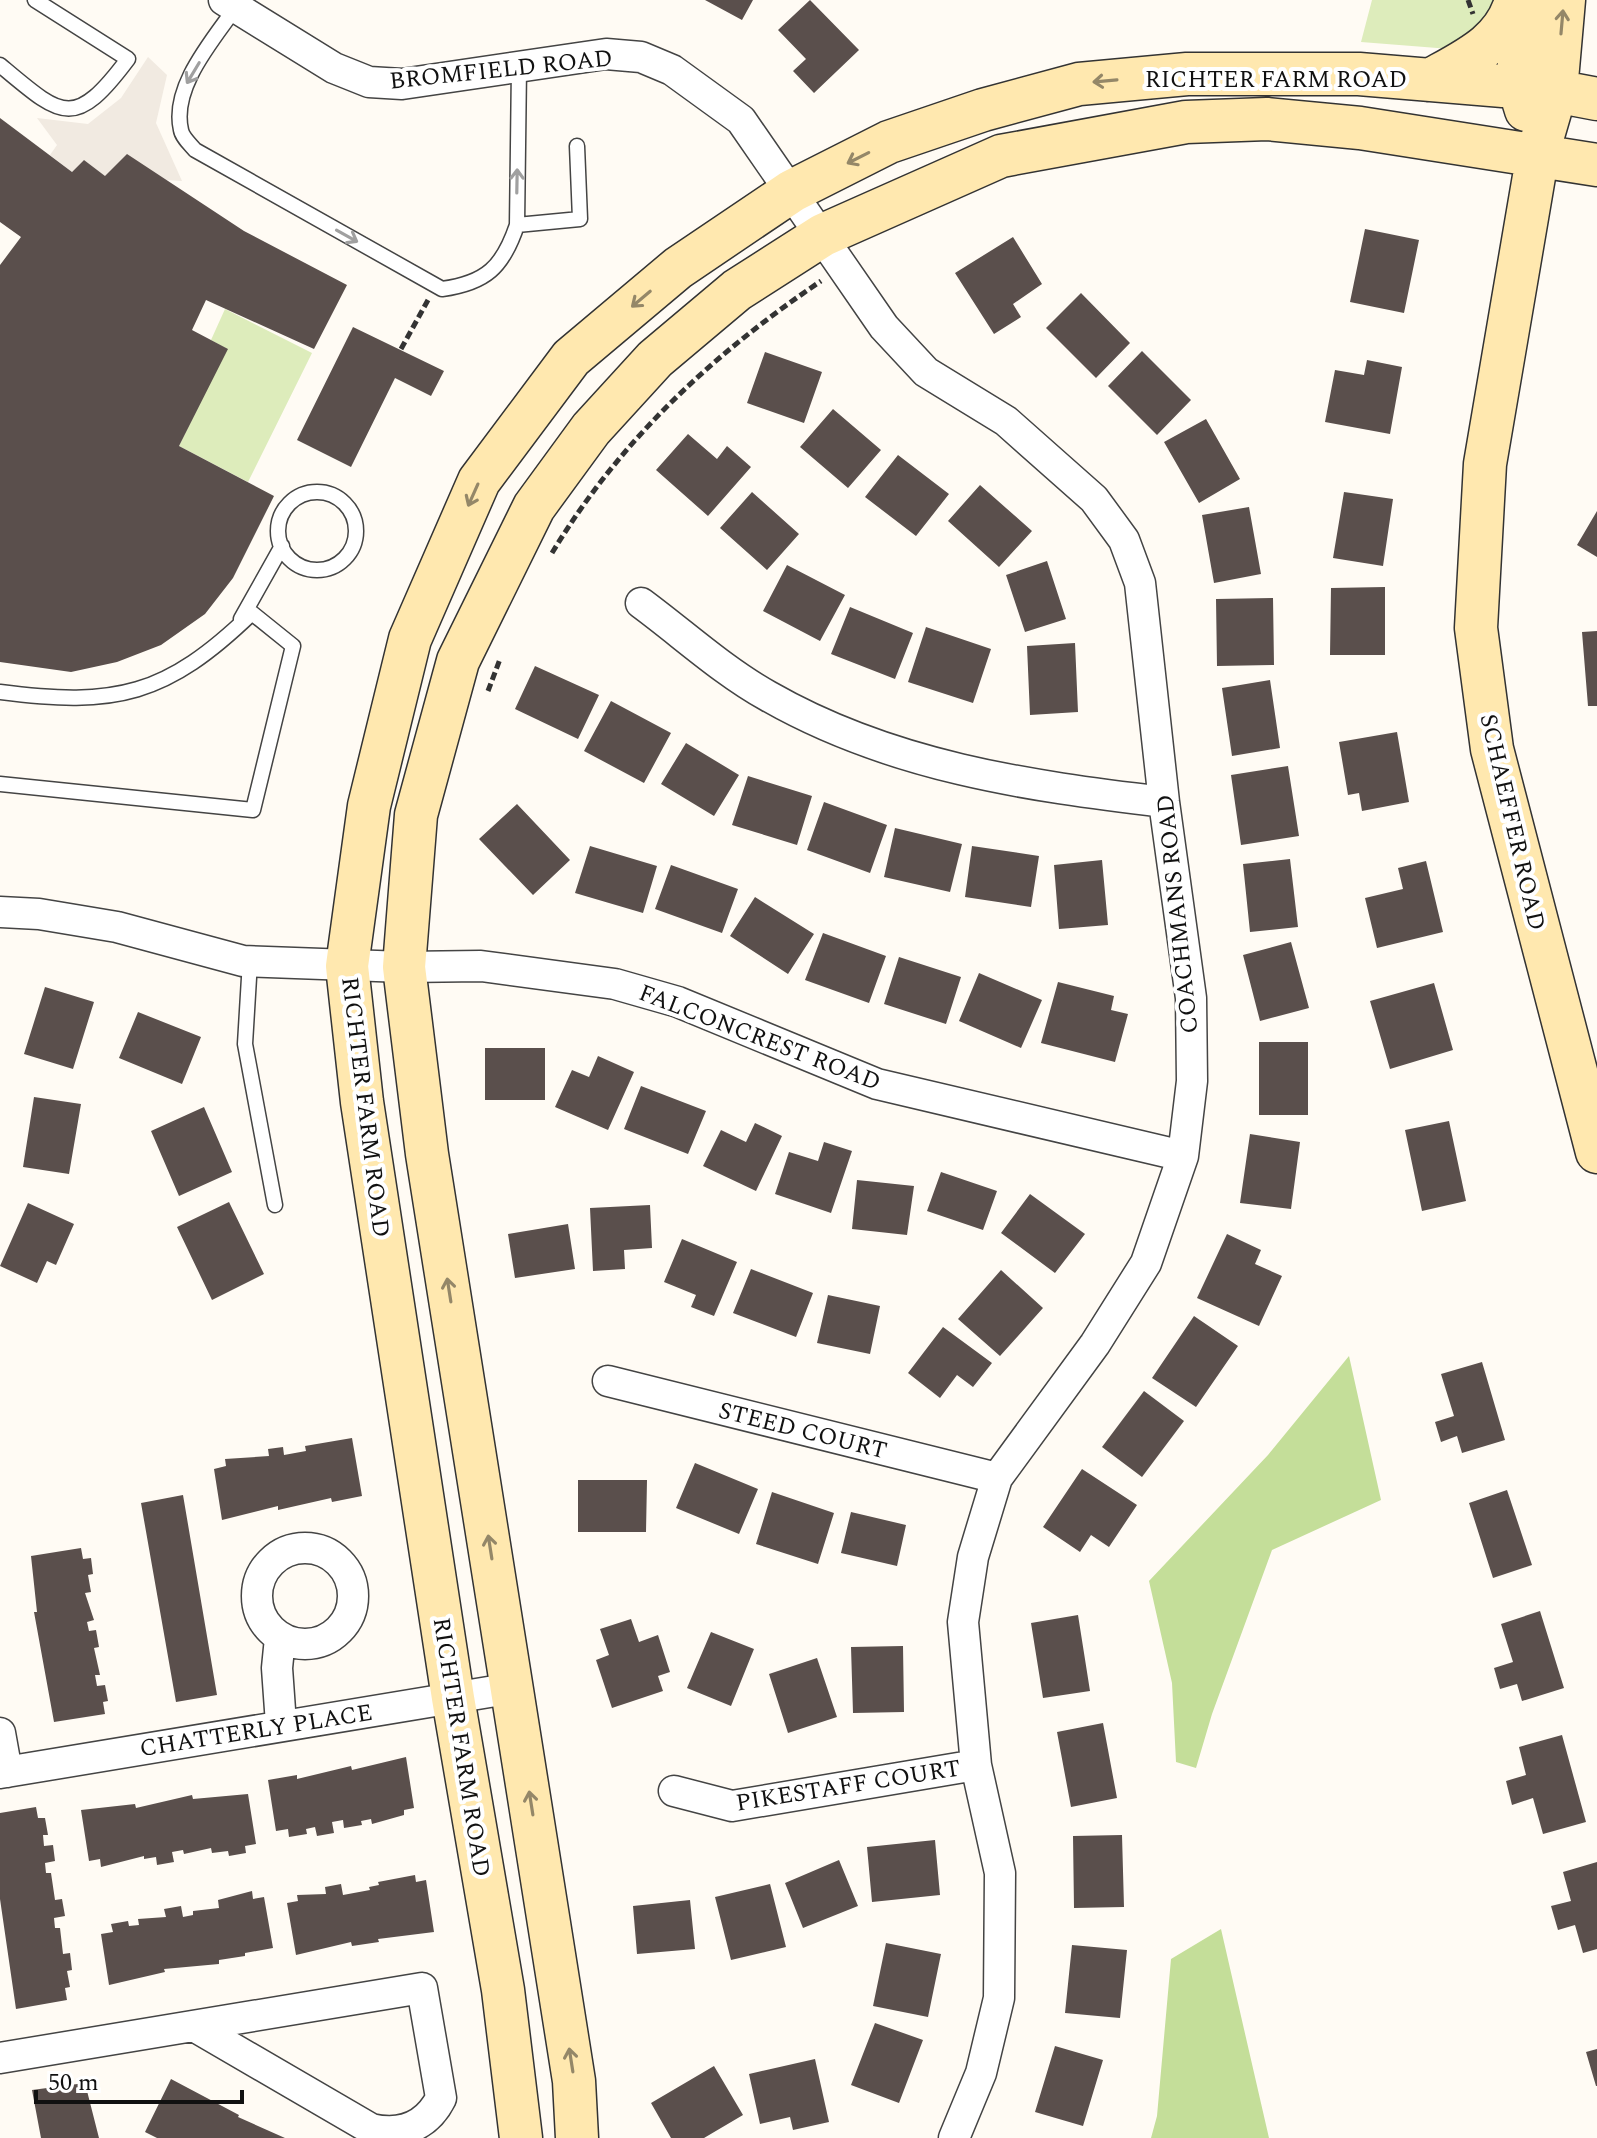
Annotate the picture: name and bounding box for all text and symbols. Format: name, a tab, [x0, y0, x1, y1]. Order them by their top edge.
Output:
one-way arrow	[1555, 9, 1570, 36]
street label: BROMFIELD ROAD	[388, 40, 615, 100]
one-way arrow	[185, 61, 201, 84]
street label: RICHTER FARM ROAD	[1145, 62, 1407, 98]
one-way arrow	[1092, 74, 1119, 89]
one-way arrow	[847, 151, 871, 166]
one-way arrow	[510, 168, 525, 195]
one-way arrow	[335, 229, 359, 244]
one-way arrow	[631, 290, 651, 308]
one-way arrow	[465, 483, 480, 507]
street label: SCHAEFFER ROAD	[1470, 710, 1554, 934]
street label: COACHMANS ROAD	[1148, 793, 1208, 1035]
street label: RICHTER FARM ROAD	[331, 975, 399, 1240]
street label: FALCONCREST ROAD	[633, 975, 886, 1101]
one-way arrow	[440, 1278, 455, 1303]
street label: STEED COURT	[715, 1393, 891, 1469]
one-way arrow	[482, 1534, 497, 1560]
street label: RICHTER FARM ROAD	[423, 1615, 499, 1880]
street label: CHATTERLY PLACE	[137, 1695, 375, 1767]
street label: PIKESTAFF COURT	[733, 1750, 963, 1822]
one-way arrow	[523, 1791, 538, 1817]
one-way arrow	[563, 2048, 578, 2073]
scale bar	[36, 2054, 242, 2104]
text: 50 m	[48, 2065, 99, 2101]

